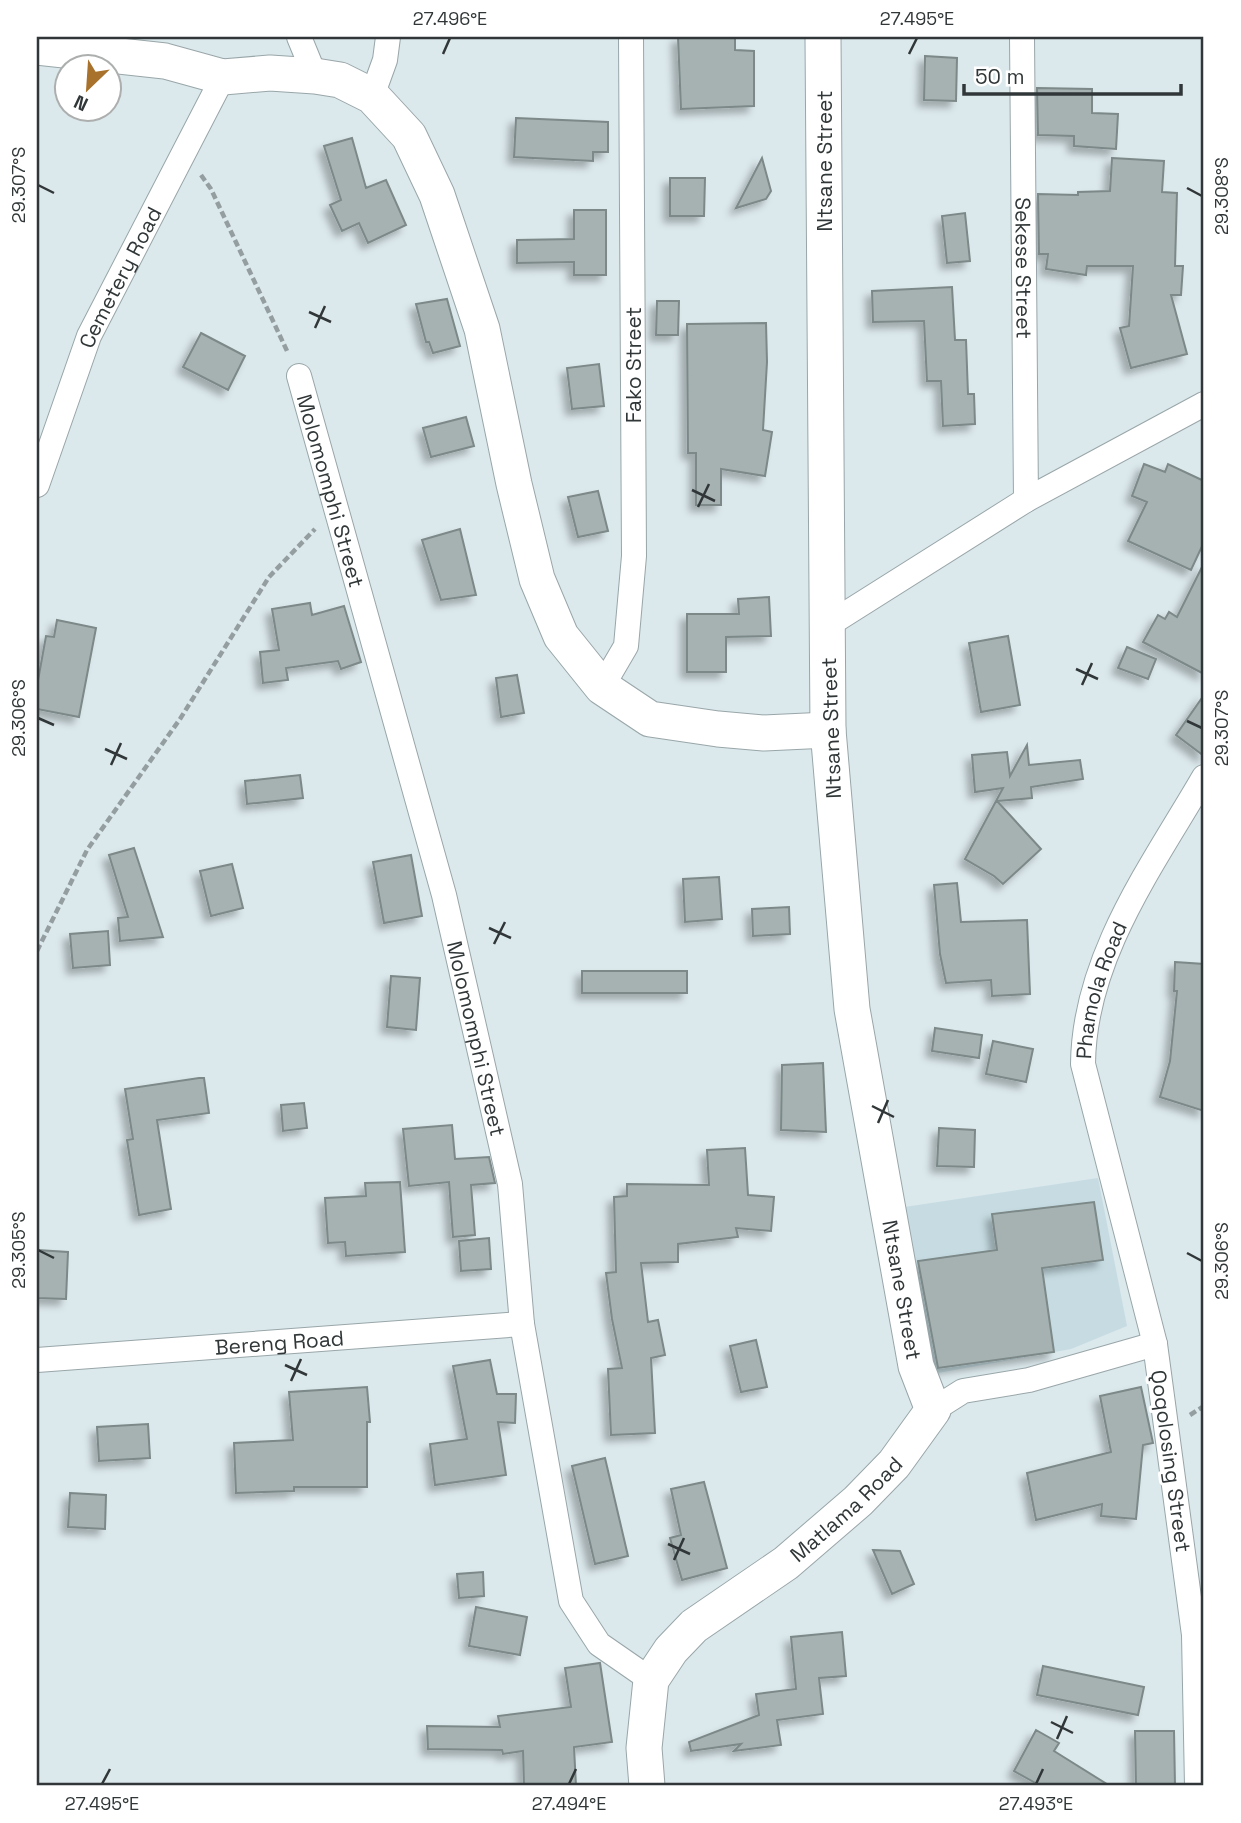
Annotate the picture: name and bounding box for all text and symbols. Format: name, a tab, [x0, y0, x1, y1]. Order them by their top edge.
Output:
text: 27.496°E	[413, 7, 487, 30]
text: 27.495°E	[880, 7, 954, 30]
north arrow	[52, 52, 122, 122]
scale bar	[964, 52, 1182, 96]
text: 50 m	[975, 63, 1025, 90]
text: N	[70, 89, 92, 117]
street label: Ntsane Street	[811, 90, 838, 232]
text: 29.307°S	[7, 147, 30, 223]
text: 29.308°S	[1210, 157, 1233, 235]
street label: Sekese Street	[1010, 197, 1038, 339]
street label: Cemetery Road	[72, 202, 167, 351]
street label: Fako Street	[620, 307, 647, 423]
street label: Molomomphi Street	[291, 391, 371, 590]
street label: Ntsane Street	[815, 657, 847, 799]
text: 29.306°S	[7, 679, 30, 757]
text: 29.307°S	[1210, 690, 1233, 766]
street label: Phamola Road	[1070, 917, 1133, 1060]
street label: Molomomphi Street	[441, 938, 512, 1139]
text: 29.305°S	[7, 1211, 30, 1289]
street label: Ntsane Street	[876, 1218, 928, 1362]
text: 29.306°S	[1210, 1222, 1233, 1300]
street label: Bereng Road	[214, 1324, 345, 1360]
street label: Qoqolosing Street	[1145, 1368, 1197, 1554]
street label: Matlama Road	[784, 1450, 908, 1567]
text: 27.495°E	[65, 1792, 139, 1815]
text: 27.494°E	[532, 1792, 606, 1815]
text: 27.493°E	[999, 1792, 1073, 1815]

